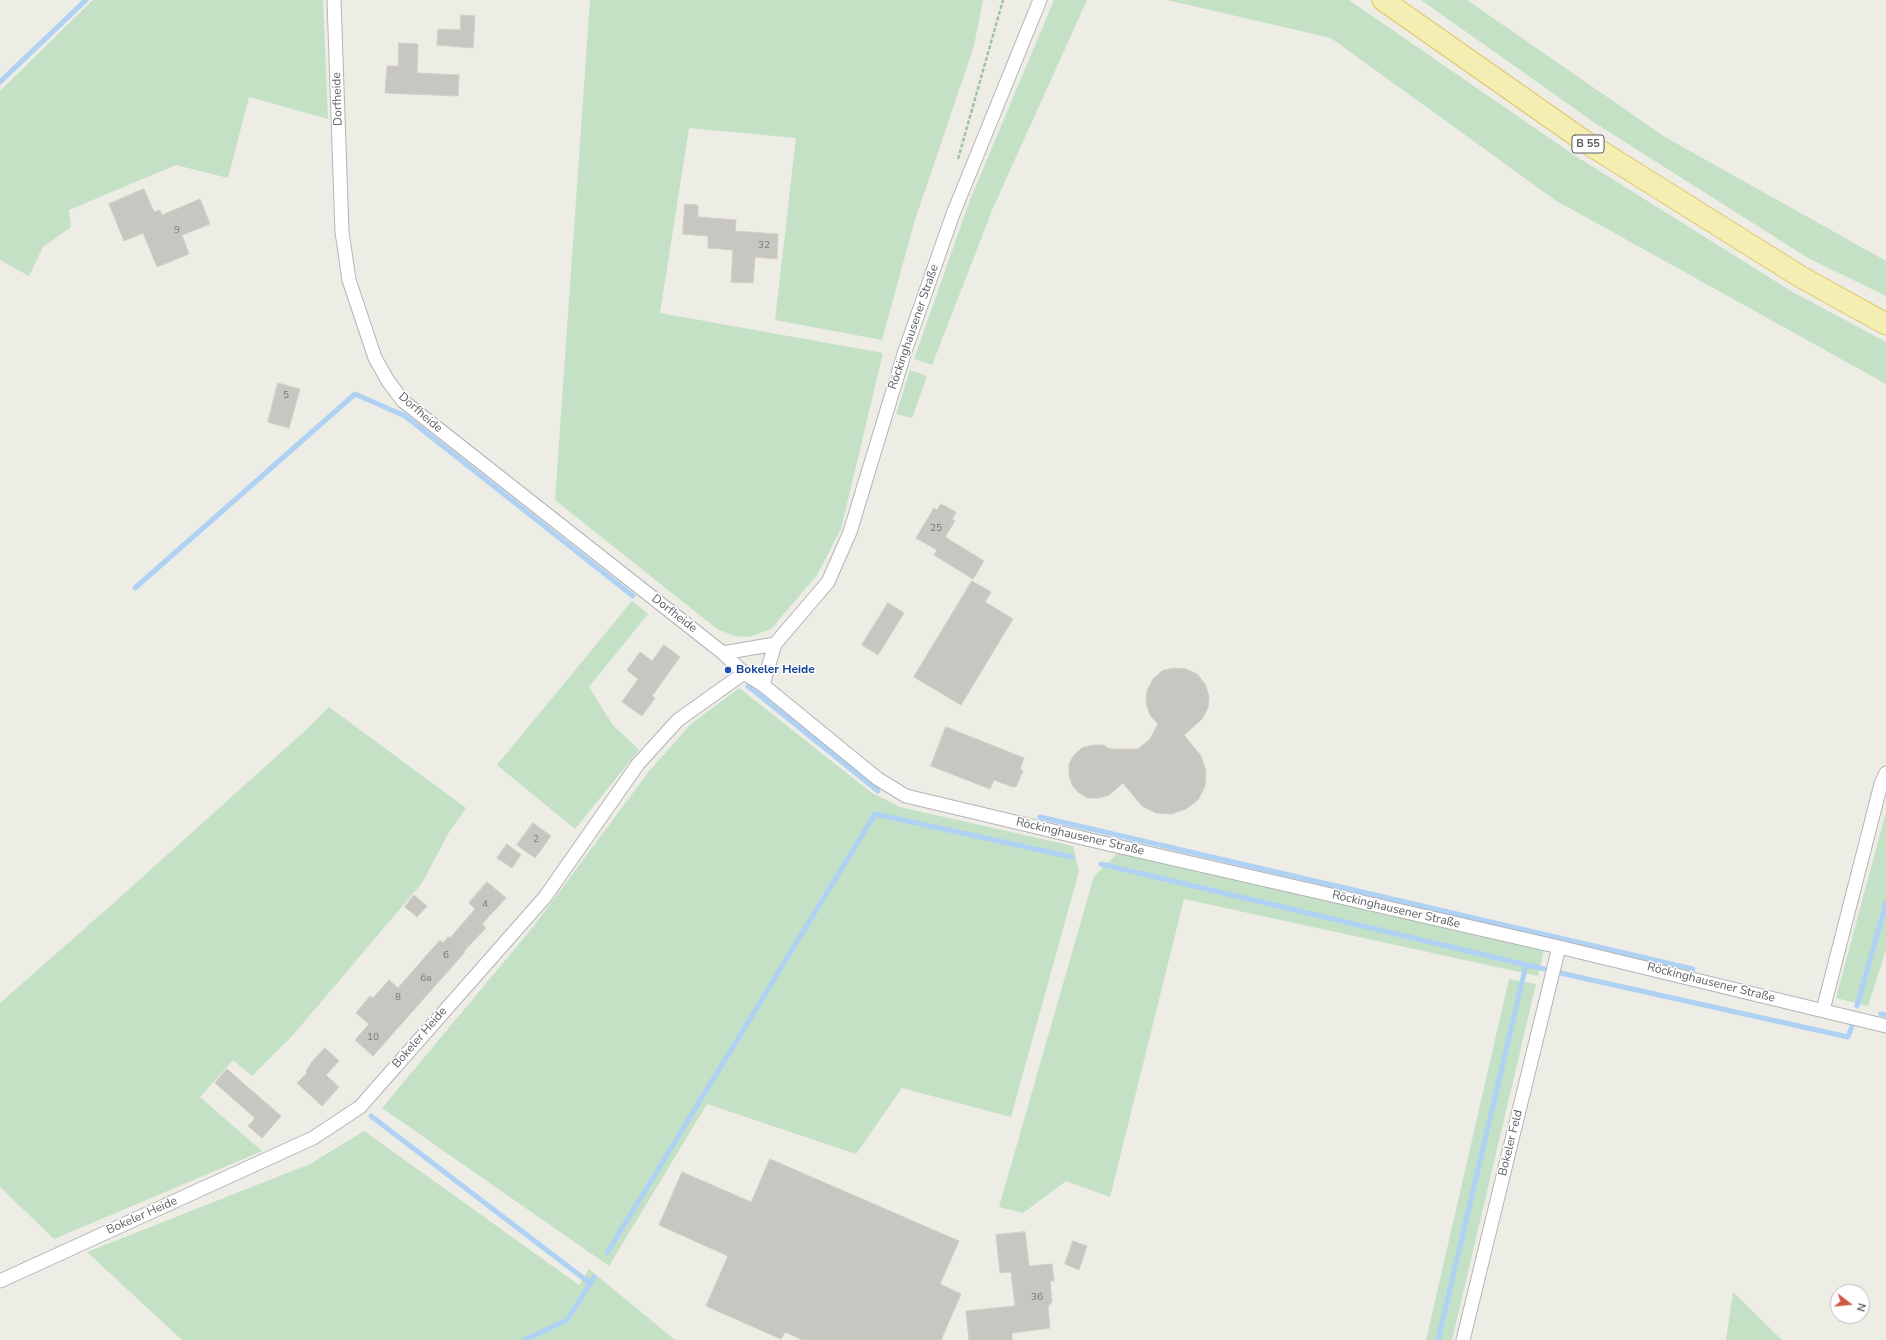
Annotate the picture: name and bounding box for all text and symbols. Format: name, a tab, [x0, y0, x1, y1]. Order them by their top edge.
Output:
street label: Dorfheide	[330, 72, 346, 126]
road number: B 55	[1572, 135, 1604, 153]
house number: 9	[174, 225, 180, 237]
house number: 32	[758, 240, 770, 252]
street label: Röckinghausener Straße	[886, 263, 942, 391]
house number: 5	[283, 390, 289, 402]
street label: Dorfheide	[395, 390, 445, 436]
house number: 25	[930, 523, 942, 535]
street label: Dorfheide	[648, 592, 700, 636]
place label: Bokeler Heide	[736, 663, 815, 677]
marker: Bokeler Heide	[723, 665, 733, 675]
street label: Röckinghausener Straße	[1014, 815, 1146, 859]
house number: 2	[533, 834, 539, 846]
street label: Röckinghausener Straße	[1330, 888, 1462, 932]
house number: 4	[482, 899, 488, 911]
house number: 6	[443, 950, 449, 962]
street label: Röckinghausener Straße	[1646, 960, 1776, 1006]
house number: 6a	[420, 973, 432, 985]
house number: 8	[395, 992, 401, 1004]
street label: Bokeler Heide	[390, 1005, 450, 1071]
house number: 10	[367, 1032, 379, 1044]
street label: Bokeler Feld	[1496, 1109, 1526, 1177]
street label: Bokeler Heide	[104, 1194, 180, 1238]
north arrow	[1830, 1284, 1870, 1324]
house number: 36	[1031, 1292, 1043, 1304]
text: N	[1853, 1301, 1869, 1313]

